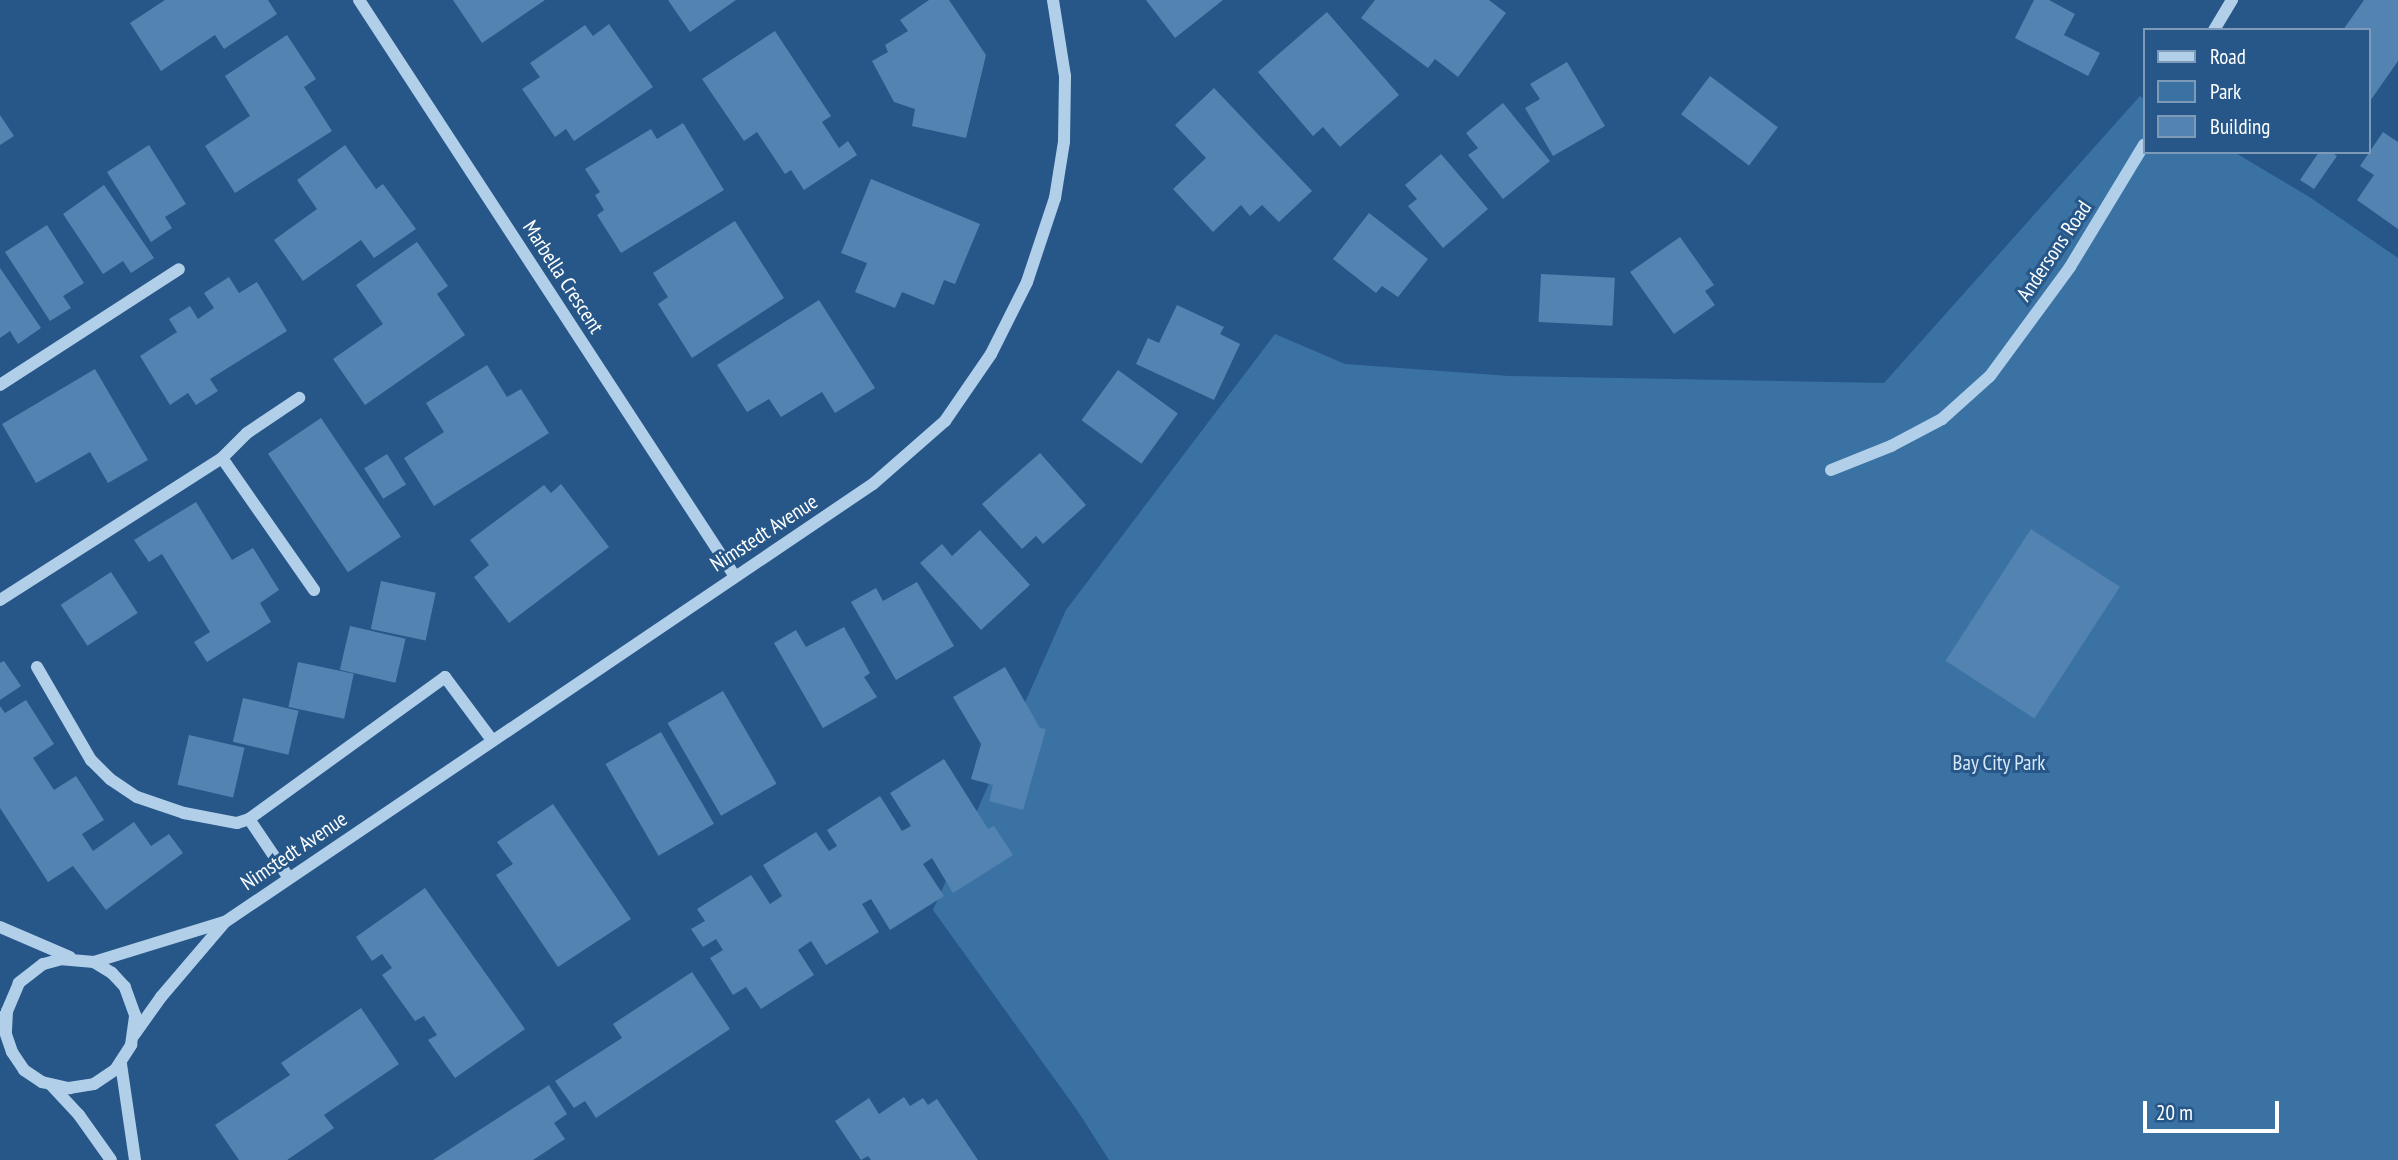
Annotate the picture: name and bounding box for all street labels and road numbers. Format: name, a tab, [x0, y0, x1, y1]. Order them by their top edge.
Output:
street label: Andersons Road	[2011, 196, 2097, 306]
street label: Marbella Crescent	[517, 216, 609, 338]
street label: Nimstedt Avenue	[705, 489, 823, 577]
street label: Nimstedt Avenue	[236, 806, 352, 896]

